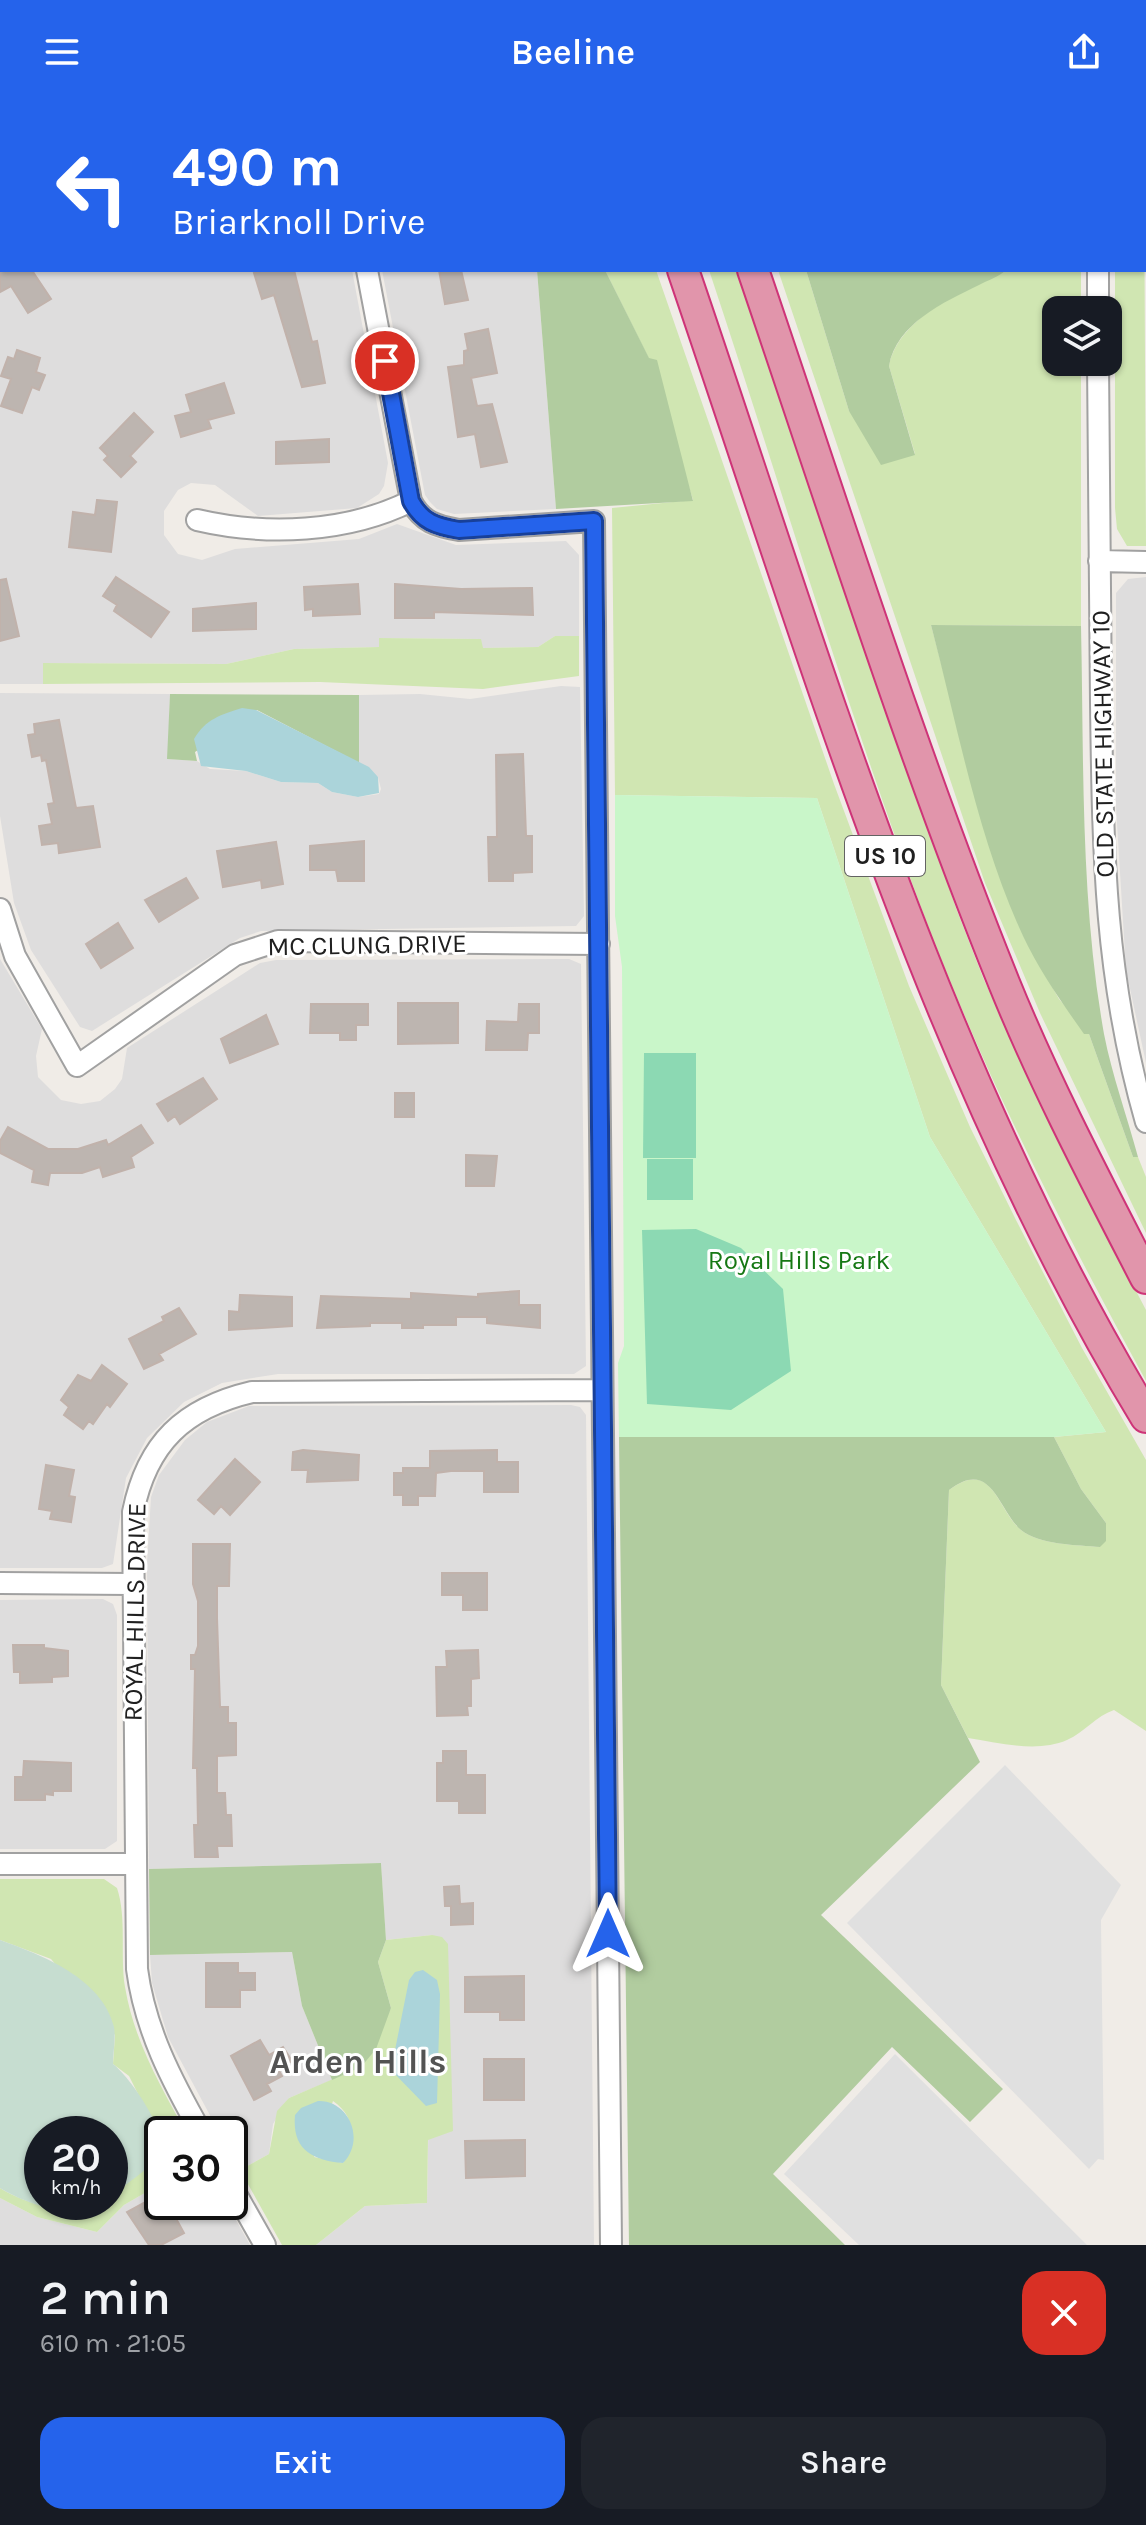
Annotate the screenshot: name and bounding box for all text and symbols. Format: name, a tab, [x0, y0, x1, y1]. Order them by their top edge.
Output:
icon: menu	[40, 30, 84, 74]
icon: share	[1062, 30, 1106, 74]
text: Beeline	[511, 31, 635, 73]
text: 490 m	[172, 134, 342, 199]
icon: left	[40, 136, 144, 240]
text: Briarknoll Drive	[172, 201, 425, 243]
map controls	[1042, 296, 1122, 376]
button: layers	[1042, 296, 1122, 376]
pin	[351, 327, 419, 395]
icon: arrive	[363, 339, 407, 383]
street label: OLD STATE HIGHWAY 10	[1085, 610, 1121, 878]
road number: US 10	[845, 836, 925, 876]
street label: MC CLUNG DRIVE	[267, 928, 467, 962]
park label: Royal Hills Park	[708, 1245, 890, 1276]
street label: ROYAL HILLS DRIVE	[118, 1502, 152, 1722]
position arrow	[566, 1892, 650, 1976]
district label: Arden Hills	[269, 2042, 447, 2082]
speed limit sign: 30	[144, 2116, 248, 2220]
text: 20	[51, 2134, 101, 2181]
text: km/h	[51, 2176, 101, 2199]
text: 2 min	[40, 2270, 171, 2326]
button: close	[1022, 2271, 1106, 2355]
text: 610 m · 21:05	[40, 2328, 186, 2359]
button: Exit	[40, 2417, 565, 2509]
button: Share	[581, 2417, 1106, 2509]

